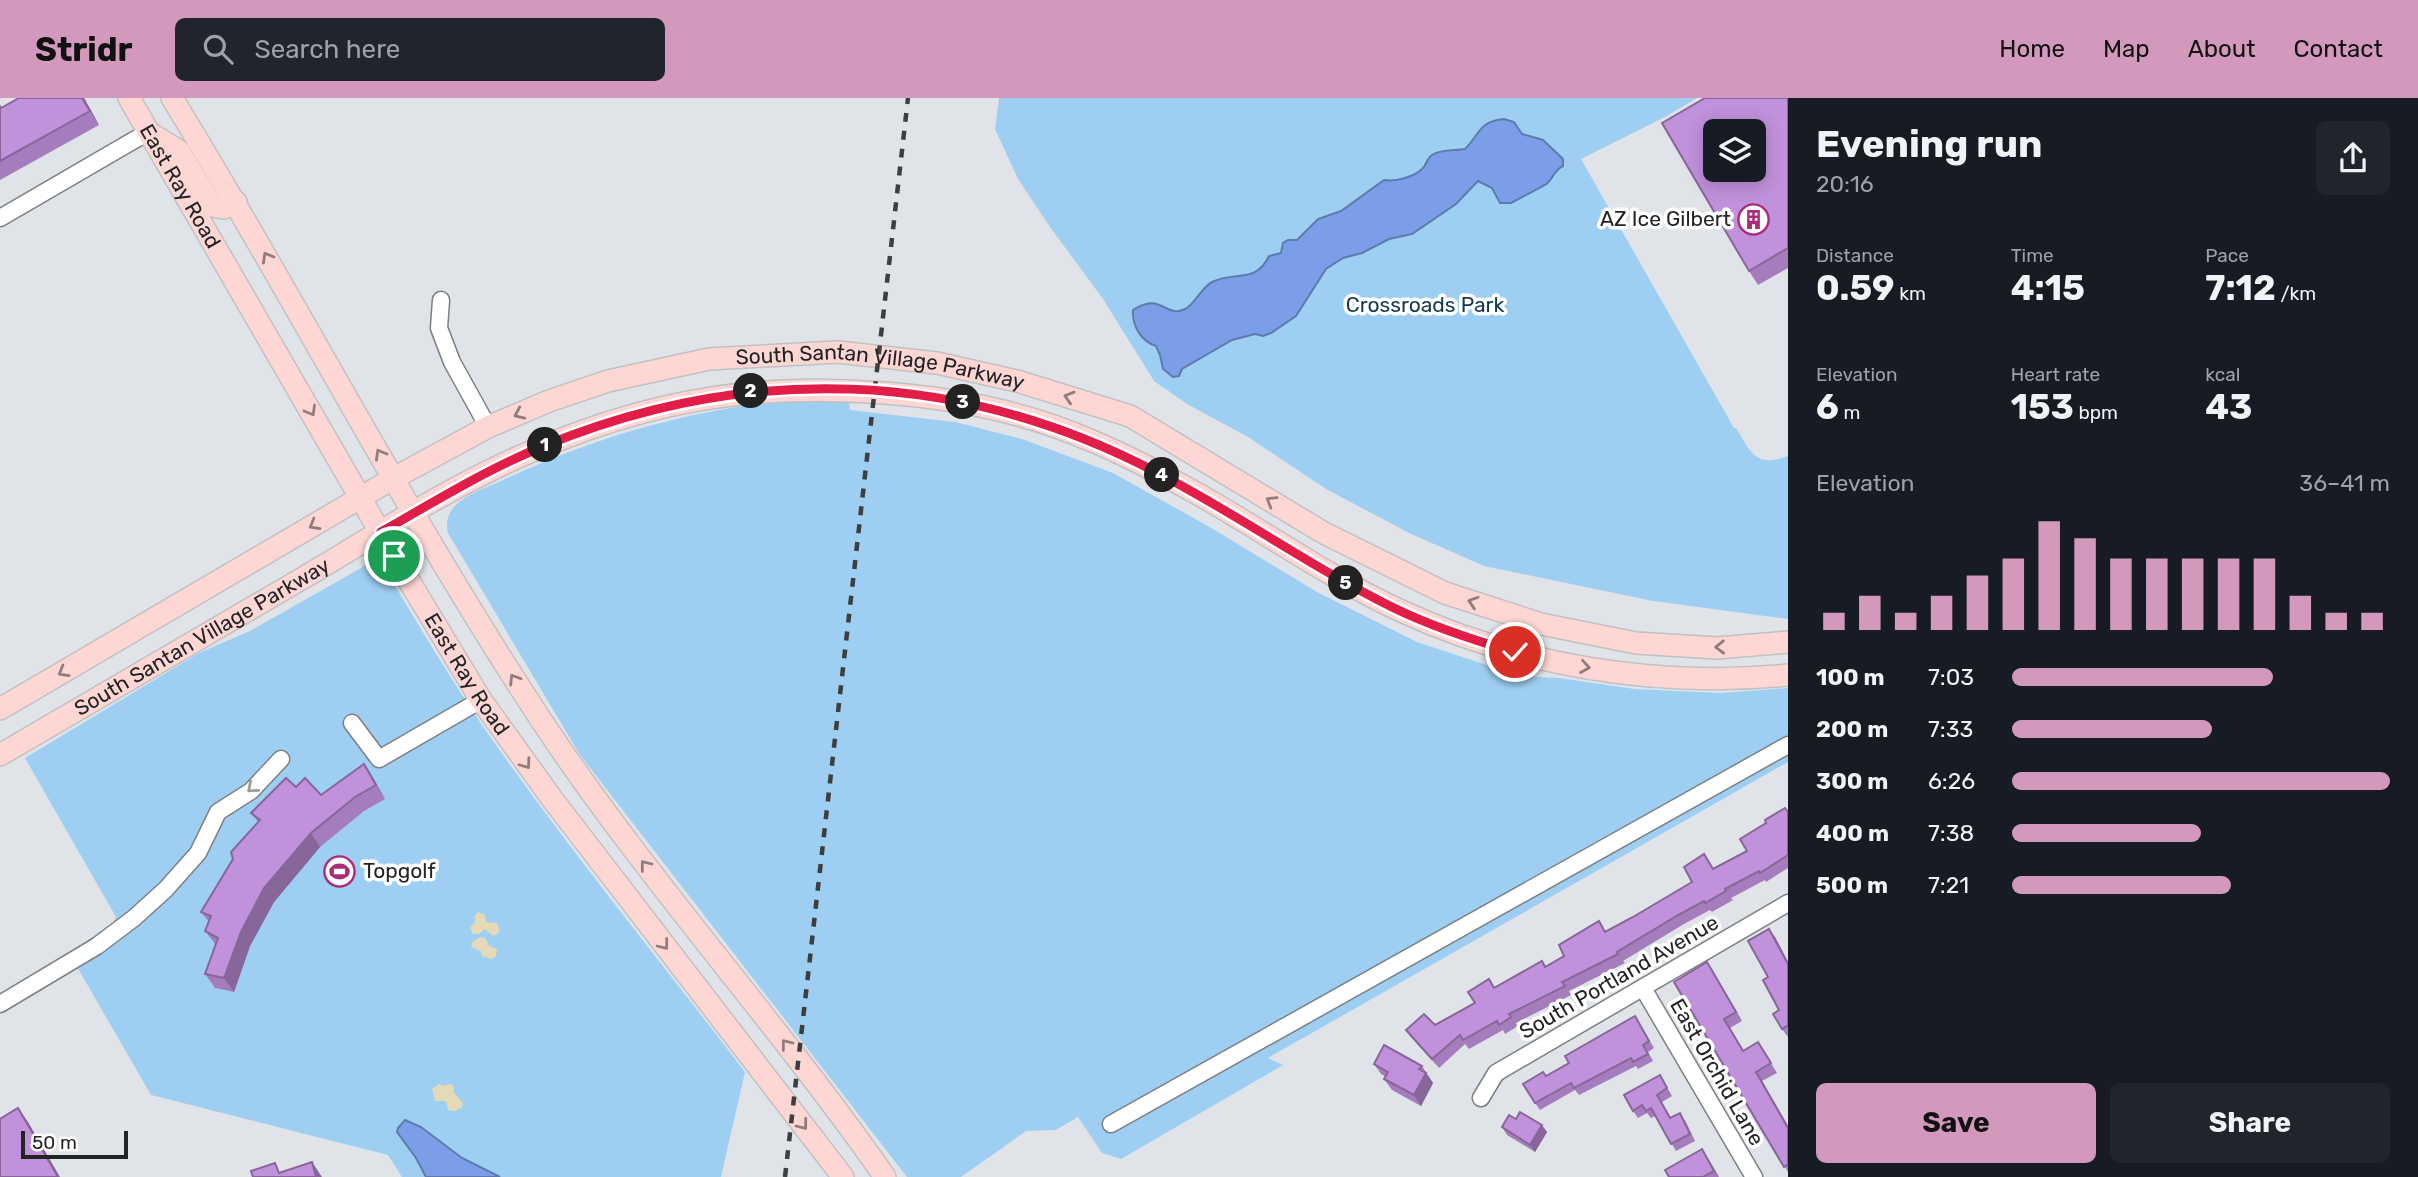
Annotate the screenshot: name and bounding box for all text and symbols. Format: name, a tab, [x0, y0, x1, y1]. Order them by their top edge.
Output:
search box	[175, 18, 665, 81]
text: Stridr	[35, 30, 133, 69]
icon: search	[199, 30, 237, 68]
text: Search here	[255, 34, 400, 65]
text: Home	[1999, 35, 2065, 63]
text: Map	[2103, 35, 2150, 63]
text: About	[2188, 35, 2256, 63]
text: Contact	[2294, 35, 2383, 63]
street label: East Ray Road	[135, 119, 226, 253]
map controls	[1703, 119, 1766, 182]
button: layers	[1703, 119, 1766, 182]
text: Evening run	[1816, 121, 2042, 167]
button: share	[2316, 121, 2390, 195]
text: 20:16	[1816, 170, 1874, 198]
building icon: AZ Ice Gilbert	[1737, 202, 1771, 236]
place label: AZ Ice Gilbert	[1600, 206, 1731, 231]
text: Distance	[1816, 244, 1894, 267]
text: Time	[2011, 244, 2054, 267]
text: Pace	[2205, 244, 2249, 267]
one-way arrow	[262, 251, 275, 264]
text: 0.59	[1816, 267, 1895, 309]
text: 4:15	[2011, 267, 2085, 309]
text: 7:12	[2205, 267, 2276, 309]
text: km	[1895, 282, 1926, 305]
text: /km	[2276, 282, 2316, 305]
park label: Crossroads Park	[1346, 292, 1505, 317]
street label: South Santan Village Parkway	[735, 339, 1028, 395]
text: Elevation	[1816, 363, 1897, 386]
text: Heart rate	[2011, 363, 2100, 386]
text: kcal	[2205, 363, 2240, 386]
pin: 2	[734, 374, 768, 408]
text: 2	[744, 379, 757, 402]
pin: 3	[946, 384, 981, 420]
text: 6	[1816, 386, 1839, 428]
text: 153	[2011, 386, 2074, 428]
text: 43	[2205, 386, 2252, 428]
text: 3	[956, 390, 969, 413]
one-way arrow	[1064, 391, 1076, 406]
text: m	[1839, 401, 1860, 424]
text: bpm	[2074, 401, 2118, 424]
one-way arrow	[303, 403, 316, 416]
one-way arrow	[514, 406, 526, 420]
pin: 1	[528, 428, 562, 462]
text: 1	[540, 433, 549, 456]
one-way arrow	[375, 449, 388, 461]
pin: 4	[1144, 458, 1180, 492]
text: 4	[1155, 463, 1168, 486]
text: Elevation	[1816, 469, 1915, 497]
text: 36–41 m	[2299, 469, 2390, 497]
one-way arrow	[1265, 496, 1278, 509]
one-way arrow	[309, 517, 322, 530]
pin	[364, 526, 424, 586]
icon: arrive	[375, 537, 413, 575]
street label: South Santan Village Parkway	[70, 552, 334, 721]
pin: 5	[1328, 566, 1364, 601]
text: 5	[1339, 571, 1352, 594]
one-way arrow	[1468, 596, 1480, 611]
street label: East Ray Road	[419, 608, 515, 740]
pin	[1485, 622, 1545, 682]
icon: check	[1496, 633, 1534, 671]
one-way arrow	[1714, 639, 1725, 655]
one-way arrow	[1579, 659, 1591, 674]
text: 100 m	[1816, 663, 1885, 691]
text: 7:03	[1928, 663, 1974, 691]
one-way arrow	[58, 664, 71, 677]
one-way arrow	[510, 674, 523, 687]
text: 200 m	[1816, 715, 1888, 743]
text: 7:33	[1928, 715, 1973, 743]
one-way arrow	[518, 756, 531, 769]
text: 300 m	[1816, 767, 1888, 795]
text: 6:26	[1928, 767, 1975, 795]
one-way arrow	[247, 780, 260, 793]
text: 400 m	[1816, 819, 1889, 847]
text: 7:38	[1928, 819, 1974, 847]
sports icon: Topgolf	[323, 854, 357, 888]
place label: Topgolf	[363, 858, 436, 883]
one-way arrow	[641, 860, 653, 873]
text: 500 m	[1816, 871, 1888, 899]
text: 7:21	[1928, 871, 1969, 899]
street label: South Portland Avenue	[1515, 909, 1723, 1044]
one-way arrow	[656, 937, 669, 950]
street label: East Orchid Lane	[1665, 994, 1770, 1150]
one-way arrow	[781, 1039, 794, 1052]
button: Save	[1816, 1083, 2096, 1163]
button: Share	[2110, 1083, 2390, 1163]
one-way arrow	[794, 1118, 807, 1130]
scale bar	[21, 1128, 128, 1160]
text: 50 m	[32, 1131, 77, 1154]

